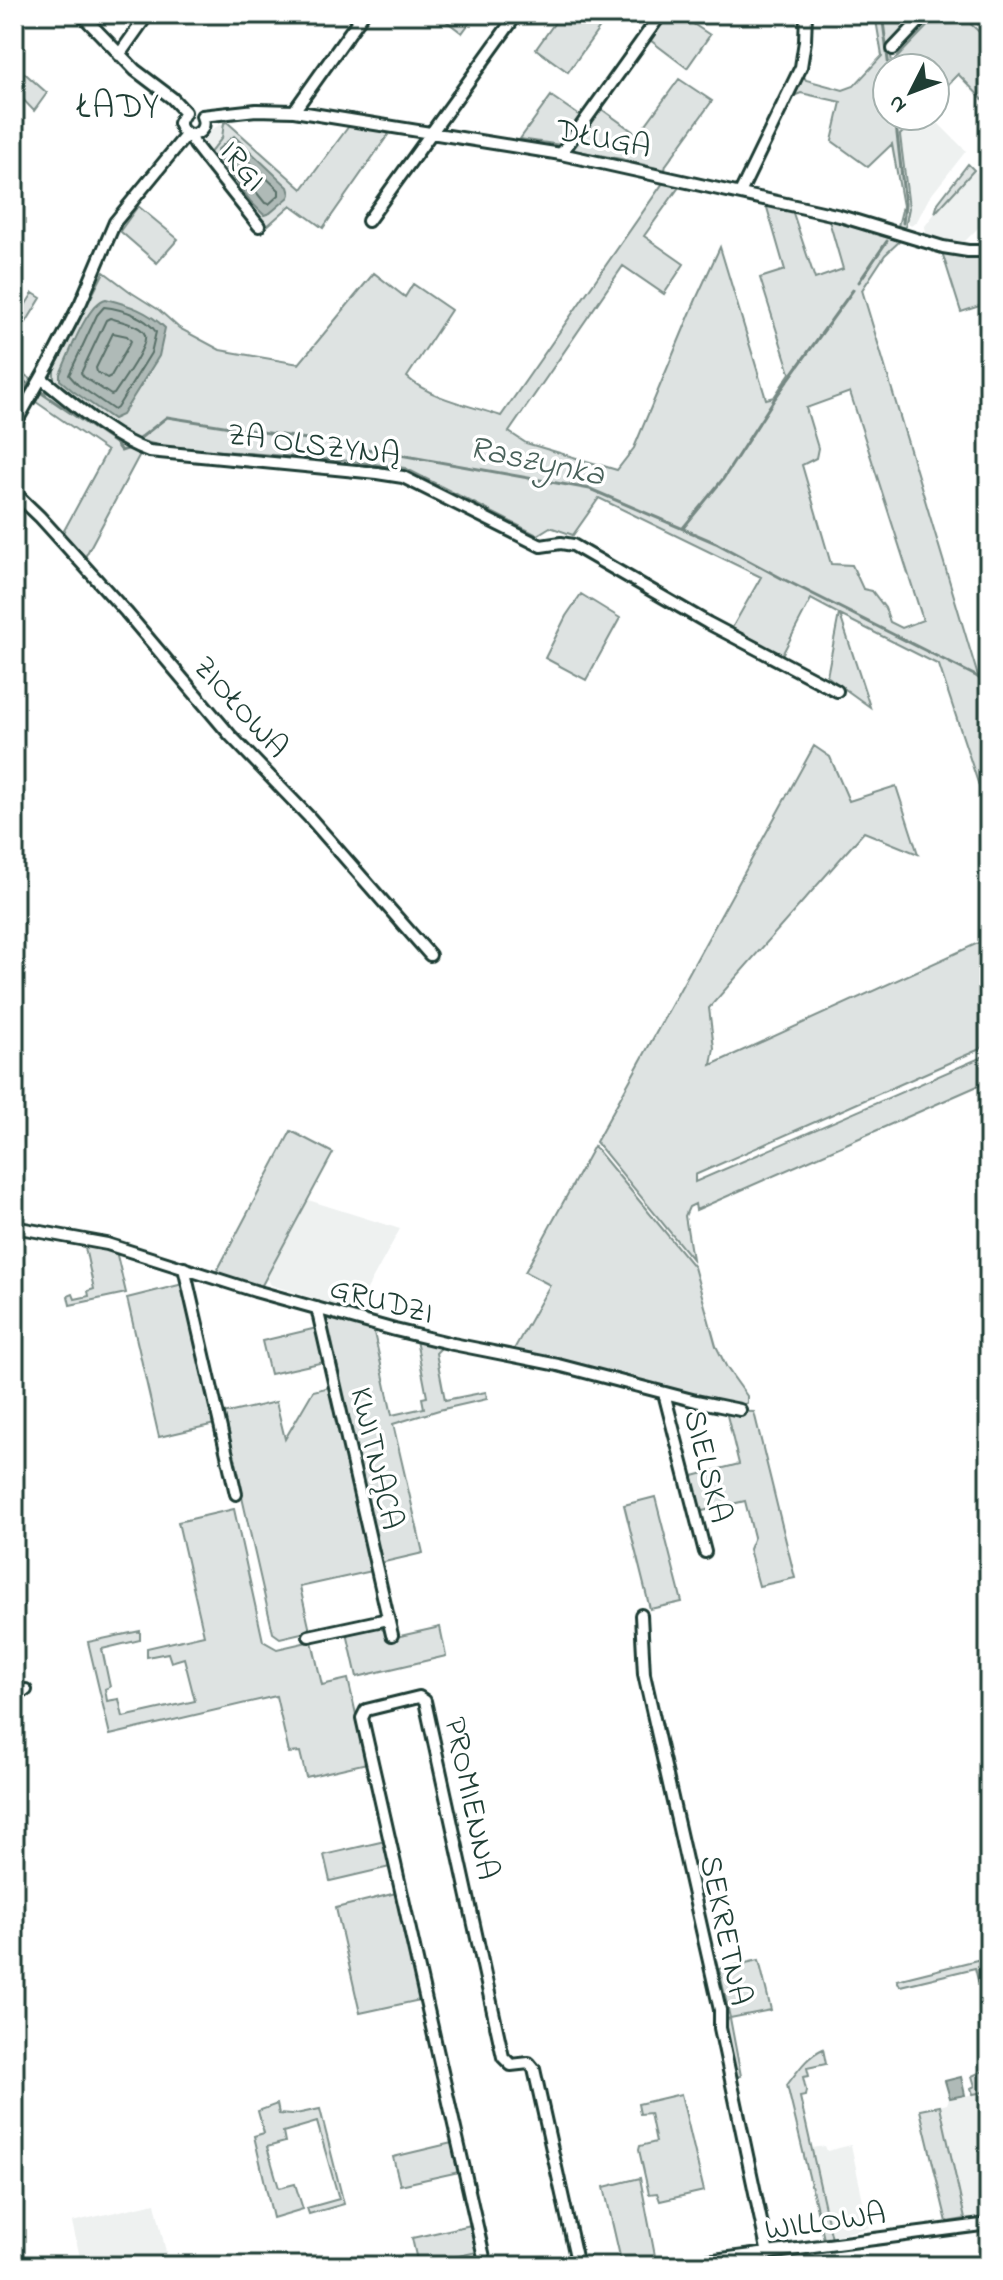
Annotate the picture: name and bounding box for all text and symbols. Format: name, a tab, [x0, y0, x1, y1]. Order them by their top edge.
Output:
north arrow	[871, 52, 951, 132]
district label: ŁADY	[76, 82, 161, 135]
text: N	[882, 87, 915, 120]
street label: DŁUGA	[551, 108, 655, 173]
street label: IRGI	[206, 132, 276, 203]
street label: ZA OLSZYNĄ	[225, 413, 403, 480]
water label: Raszynka	[464, 424, 609, 502]
street label: ZIOŁOWA	[180, 647, 298, 770]
street label: GRUDZI	[324, 1266, 438, 1339]
street label: KWITNĄCA	[335, 1383, 414, 1535]
street label: SIELSKA	[669, 1405, 742, 1528]
street label: PROMIENNA	[429, 1713, 510, 1884]
street label: SEKRETNA	[685, 1851, 762, 2010]
street label: WILLOWA	[762, 2192, 889, 2255]

